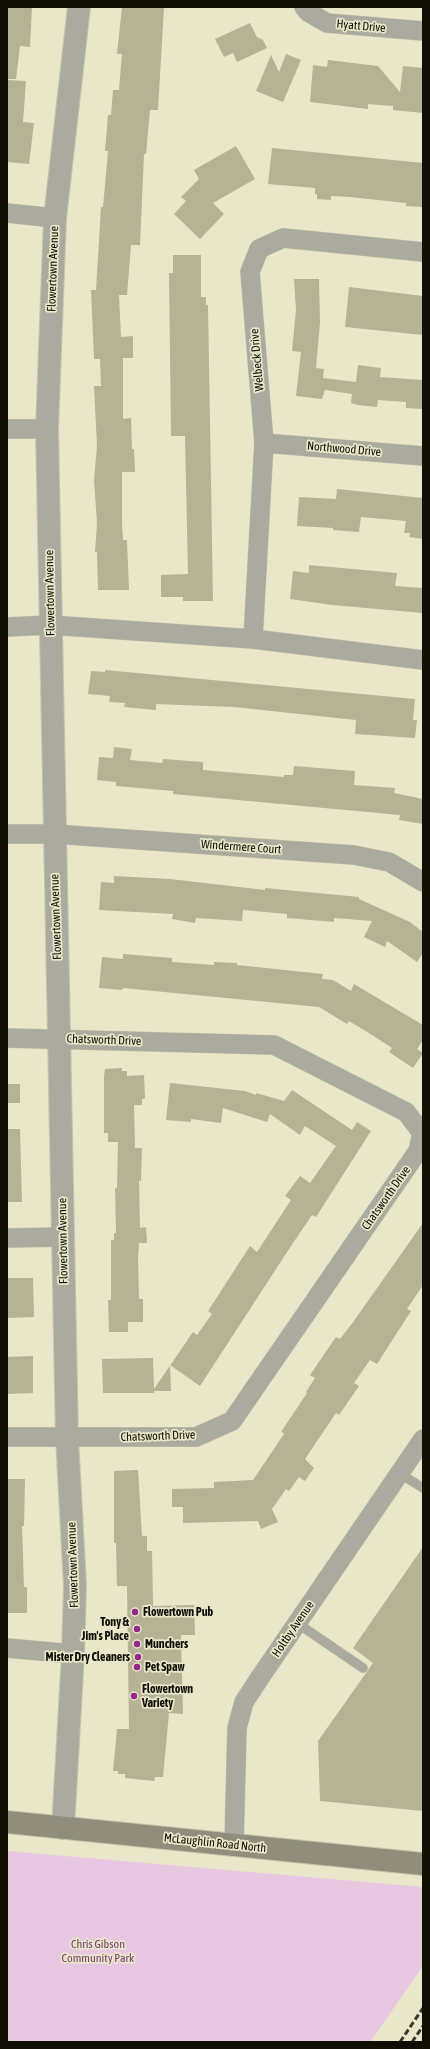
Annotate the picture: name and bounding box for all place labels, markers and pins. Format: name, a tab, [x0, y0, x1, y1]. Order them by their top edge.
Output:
place label: Flowertown Pub	[143, 1605, 213, 1619]
marker: Flowertown Pub	[130, 1607, 140, 1617]
place label: Tony & Jim's Place	[82, 1615, 129, 1643]
marker: Tony & Jim's Place	[132, 1624, 142, 1634]
place label: Munchers	[145, 1637, 188, 1651]
marker: Munchers	[132, 1639, 142, 1649]
place label: Mister Dry Cleaners	[46, 1650, 130, 1664]
marker: Mister Dry Cleaners	[133, 1652, 143, 1662]
place label: Pet Spaw	[145, 1660, 185, 1674]
marker: Pet Spaw	[132, 1662, 142, 1672]
place label: Flowertown Variety	[142, 1682, 193, 1710]
marker: Flowertown Variety	[129, 1691, 139, 1701]

